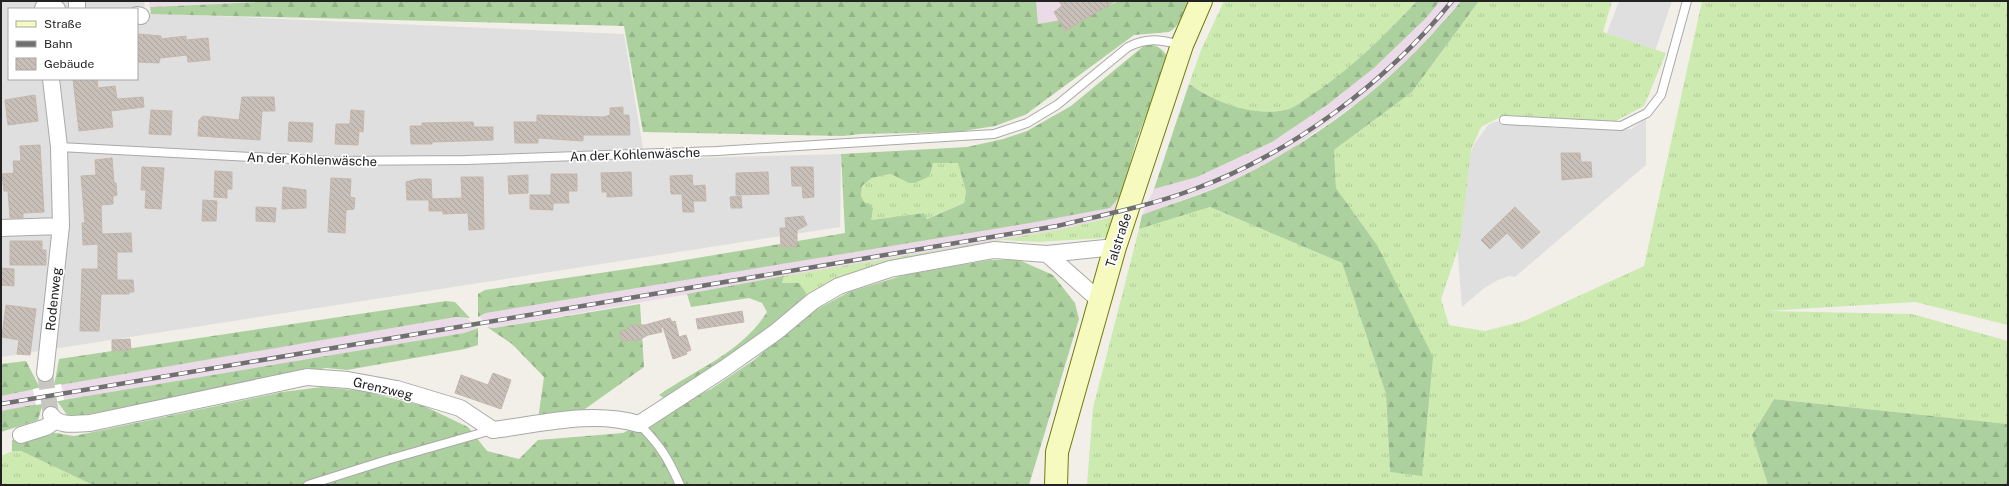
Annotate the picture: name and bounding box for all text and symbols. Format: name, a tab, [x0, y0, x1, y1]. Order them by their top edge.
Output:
legend	[8, 8, 138, 80]
text: Straße	[44, 17, 82, 31]
text: Bahn	[44, 37, 73, 51]
text: Gebäude	[44, 57, 94, 71]
street label: An der Kohlenwäsche	[570, 145, 700, 164]
street label: An der Kohlenwäsche	[247, 150, 377, 169]
street label: Talstraße	[1103, 211, 1134, 269]
street label: Rodenweg	[43, 267, 64, 332]
street label: Grenzweg	[352, 374, 414, 403]

